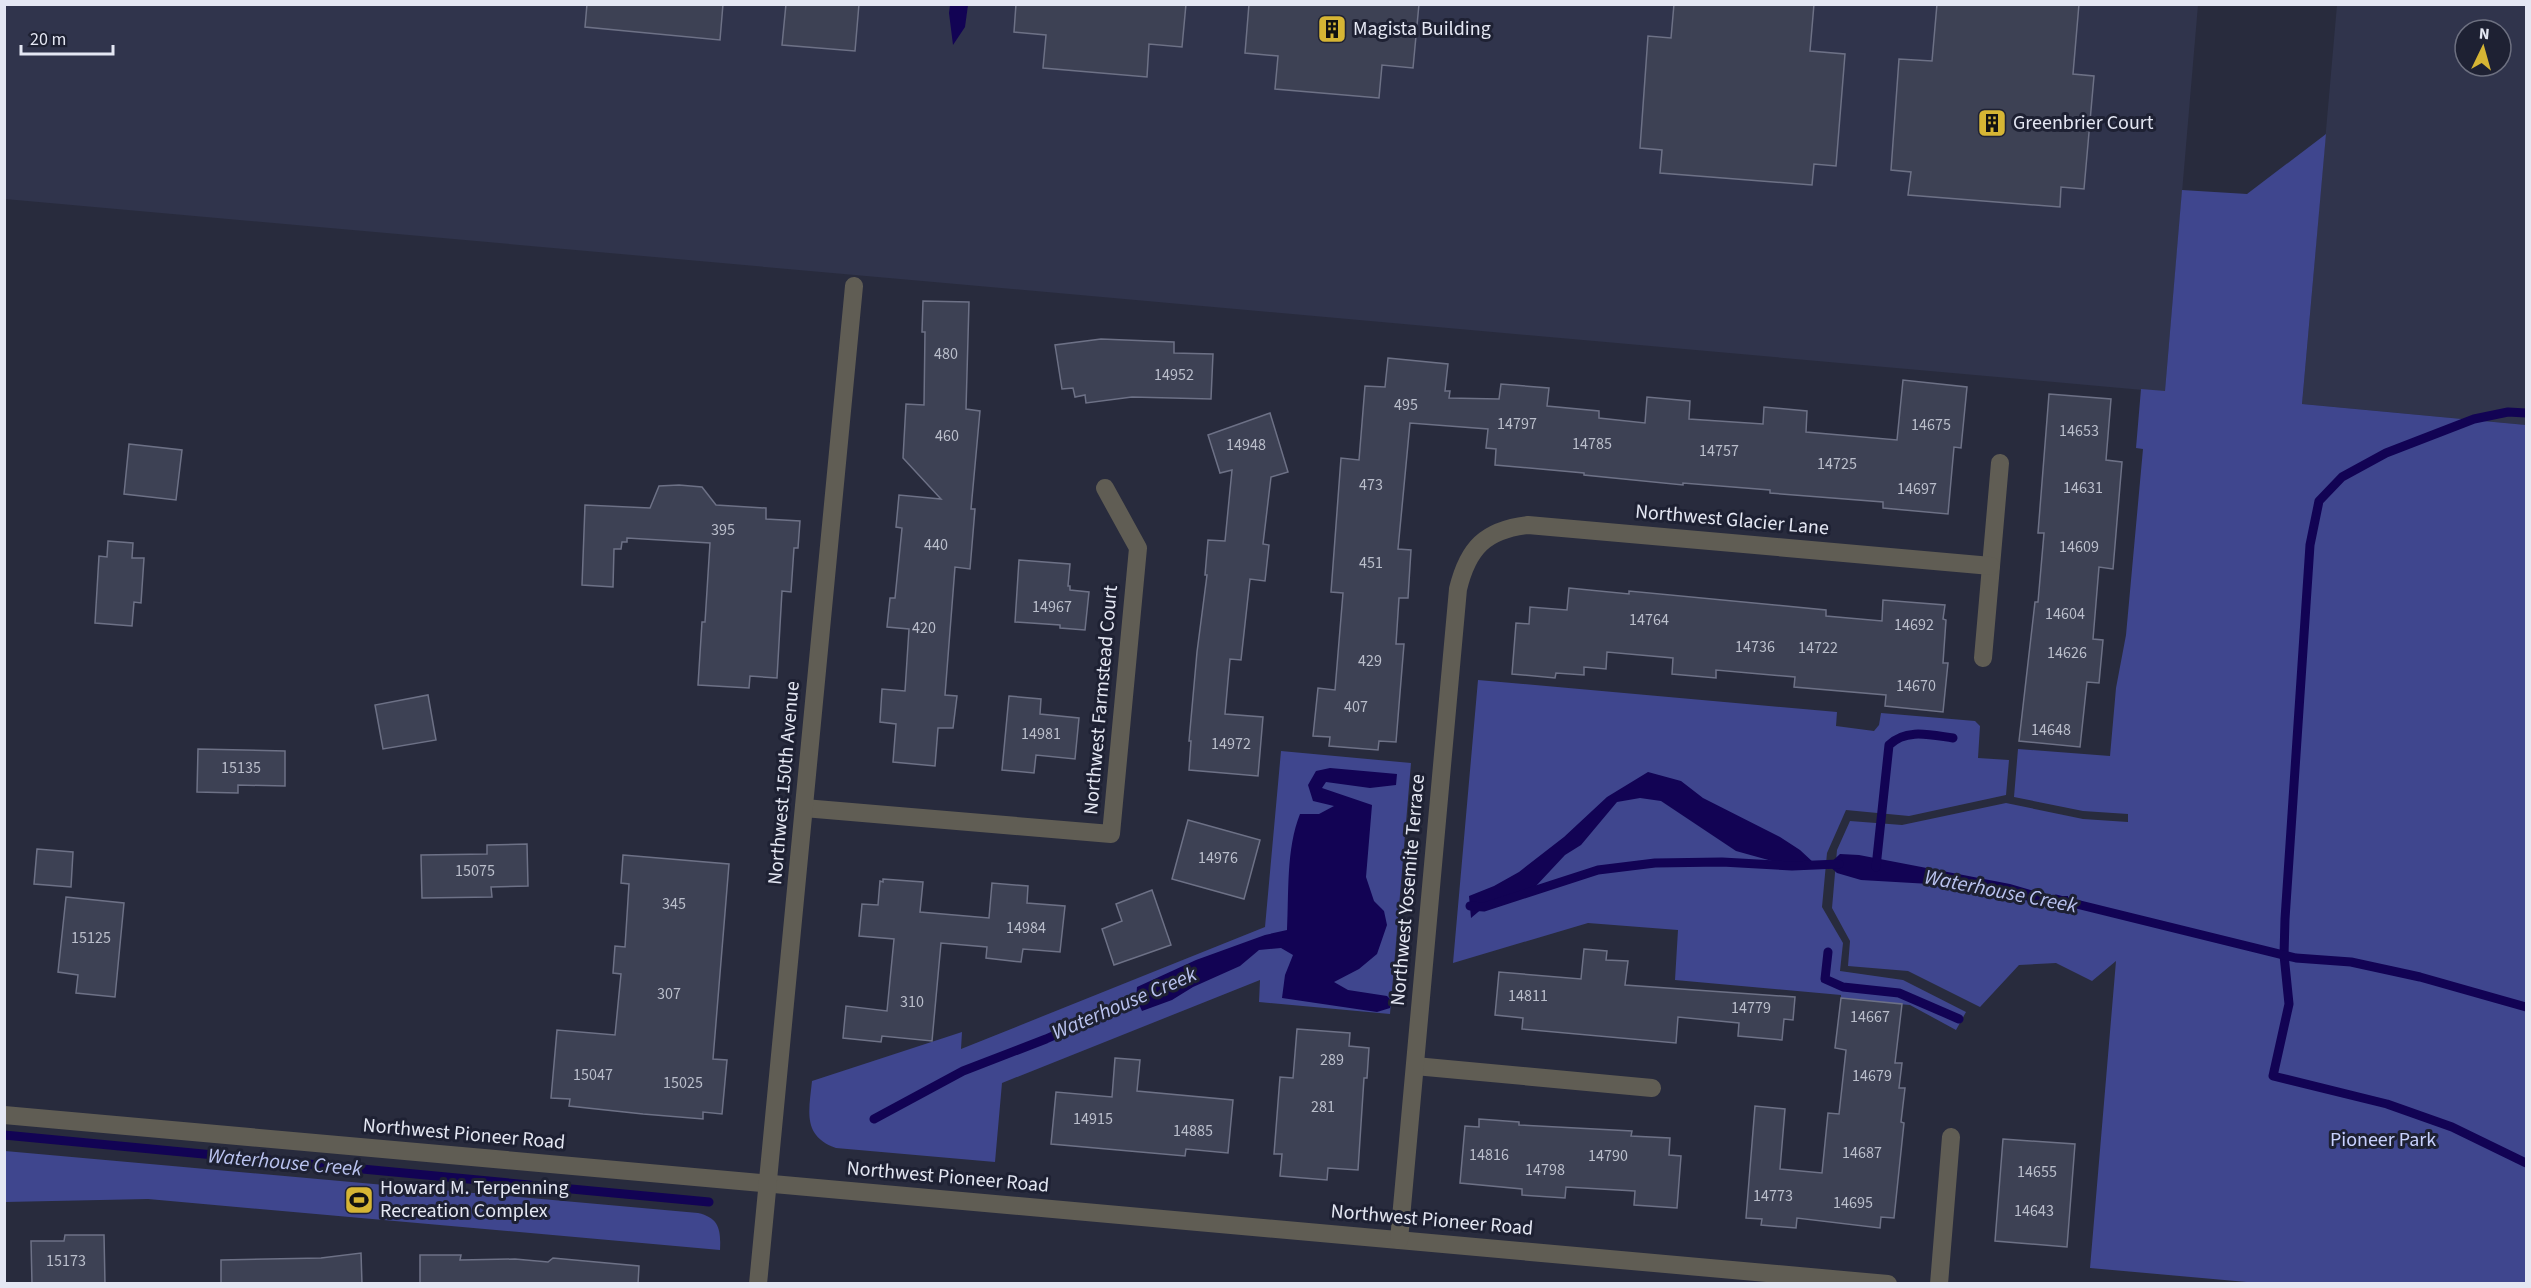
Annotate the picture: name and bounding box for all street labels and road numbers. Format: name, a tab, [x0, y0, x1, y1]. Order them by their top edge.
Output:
street label: Northwest Glacier Lane	[1634, 498, 1830, 542]
street label: Northwest Farmstead Court	[1077, 584, 1125, 816]
street label: Northwest 150th Avenue	[761, 680, 807, 886]
street label: Northwest Yosemite Terrace	[1384, 773, 1432, 1007]
street label: Northwest Pioneer Road	[362, 1111, 566, 1157]
street label: Northwest Pioneer Road	[846, 1154, 1050, 1200]
street label: Northwest Pioneer Road	[1330, 1197, 1534, 1243]

